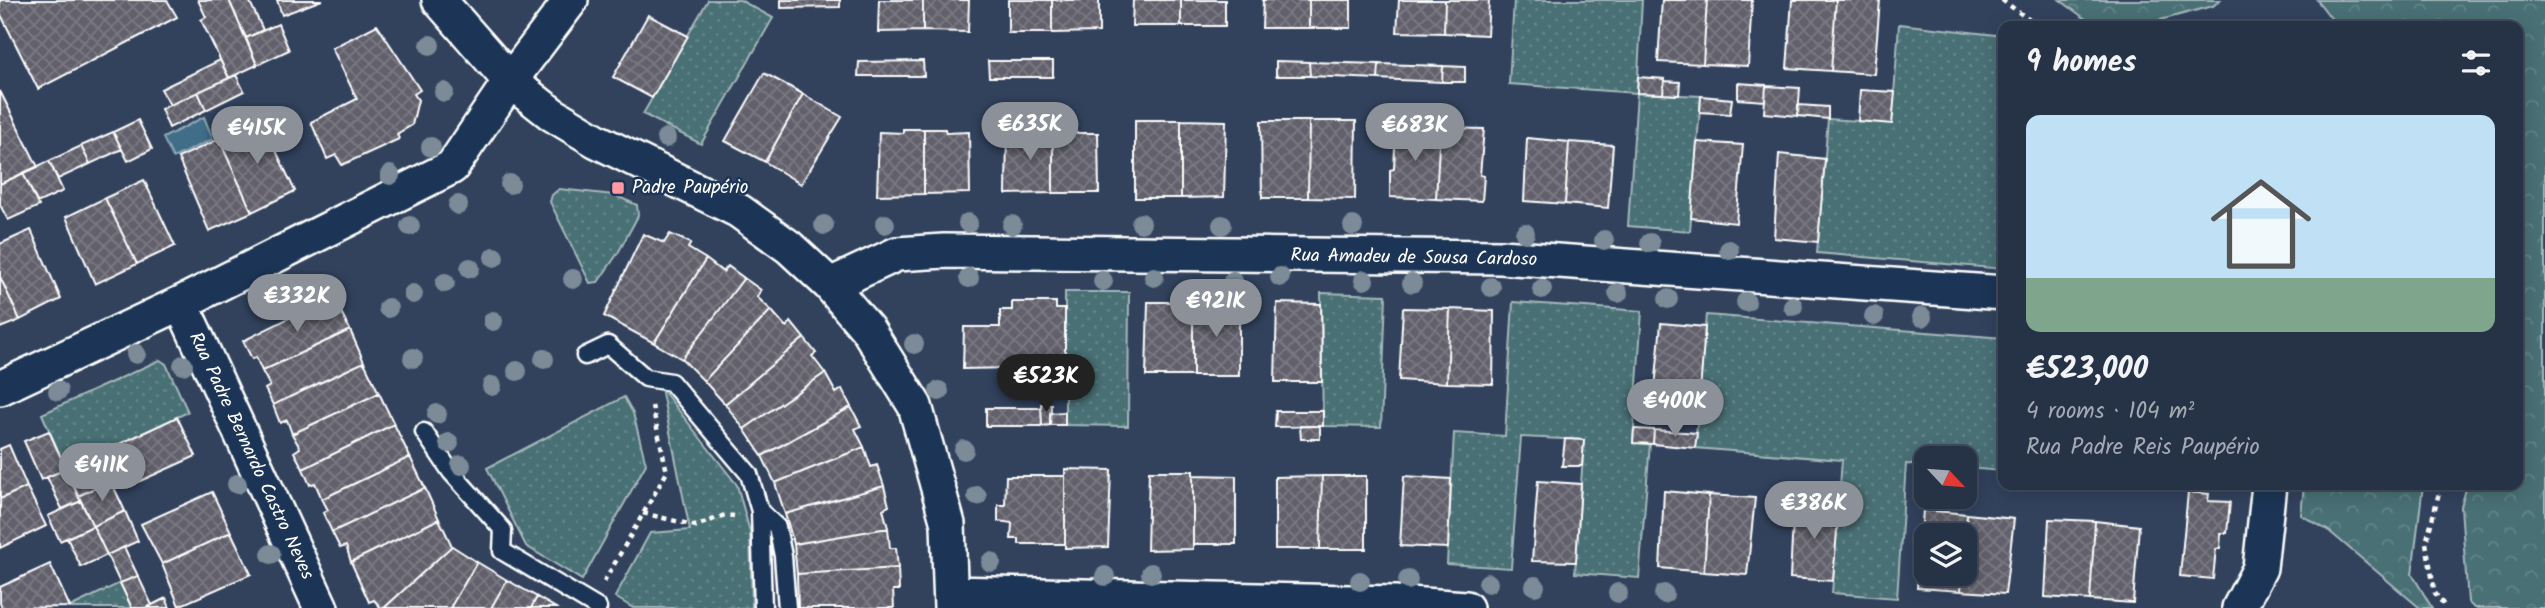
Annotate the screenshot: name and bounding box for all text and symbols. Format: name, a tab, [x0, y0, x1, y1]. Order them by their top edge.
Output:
text: 9 homes	[2026, 39, 2137, 87]
icon: filters	[2457, 44, 2495, 82]
pin: €635K	[981, 102, 1079, 162]
pin: €683K	[1366, 104, 1464, 163]
pin: €415K	[208, 106, 306, 166]
text: €635K	[997, 107, 1063, 143]
text: €683K	[1381, 108, 1449, 144]
text: €415K	[227, 111, 287, 147]
icon: home	[2198, 161, 2324, 287]
place label: Padre Paupério	[632, 173, 748, 203]
marker: Padre Paupério	[610, 180, 626, 196]
street label: Rua Amadeu de Sousa Cardoso	[1290, 241, 1538, 275]
pin: €332K	[248, 274, 346, 334]
text: €332K	[264, 279, 331, 315]
pin: €921K	[1167, 280, 1265, 339]
text: €921K	[1186, 284, 1246, 320]
street label: Rua Padre Bernardo Castro Neves	[180, 327, 322, 585]
text: €523,000	[2026, 346, 2148, 394]
pin: €523K	[997, 354, 1095, 414]
text: €523K	[1013, 359, 1079, 395]
pin: €400K	[1626, 380, 1724, 439]
text: €400K	[1643, 384, 1707, 420]
text: 4 rooms · 104 m²	[2026, 394, 2194, 430]
text: Rua Padre Reis Paupério	[2026, 430, 2260, 466]
pin: €411K	[53, 444, 151, 503]
north arrow	[1914, 446, 1978, 509]
map controls	[1914, 446, 1977, 586]
text: €411K	[75, 448, 129, 484]
pin: €386K	[1765, 482, 1863, 541]
text: €386K	[1780, 486, 1848, 522]
button: layers	[1914, 523, 1977, 586]

